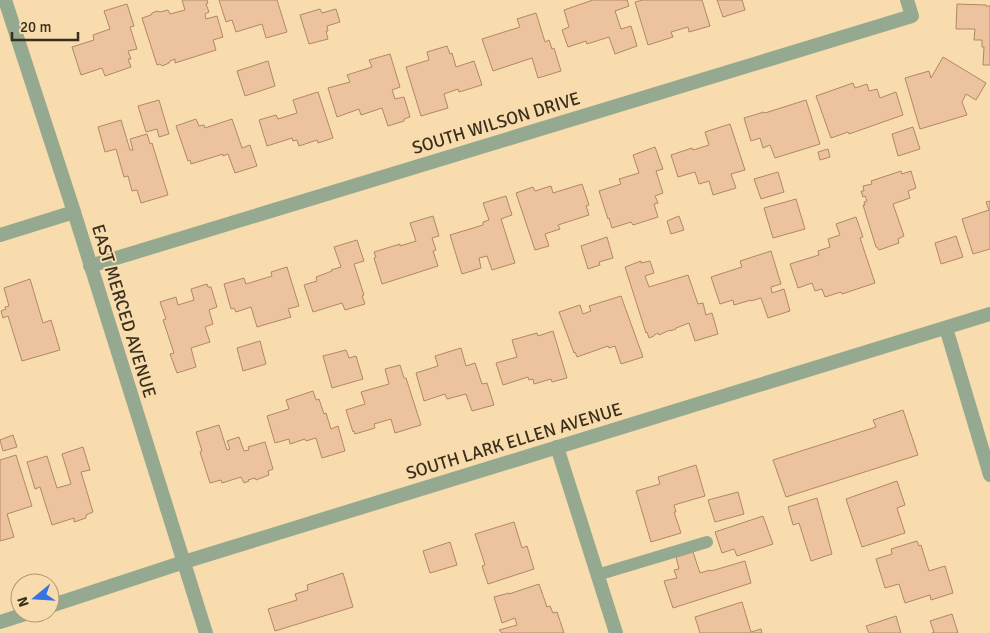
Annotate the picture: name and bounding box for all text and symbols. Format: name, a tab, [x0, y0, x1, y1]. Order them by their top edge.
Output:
scale bar	[12, 10, 79, 42]
text: 20 m	[20, 18, 51, 36]
street label: SOUTH WILSON DRIVE	[409, 87, 583, 159]
street label: EAST MERCED AVENUE	[87, 221, 161, 401]
street label: SOUTH LARK ELLEN AVENUE	[403, 398, 625, 484]
north arrow	[10, 573, 60, 623]
text: N	[14, 595, 33, 609]

